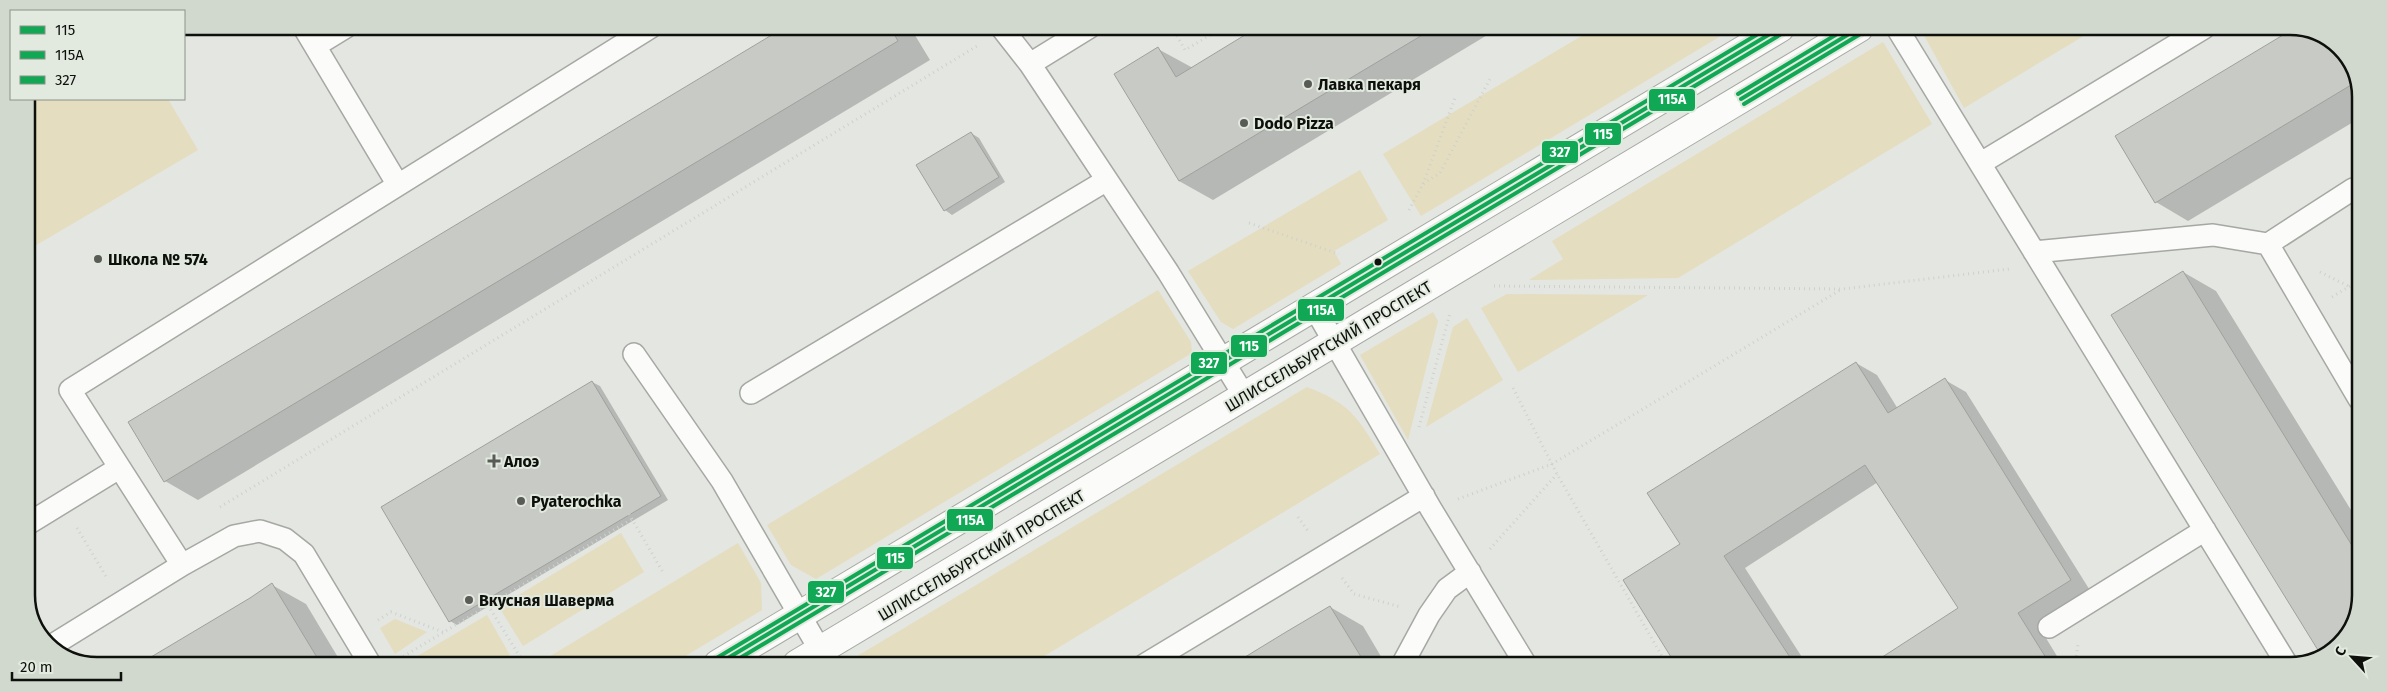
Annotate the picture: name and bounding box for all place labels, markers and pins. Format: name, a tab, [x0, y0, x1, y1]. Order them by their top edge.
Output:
place label: Лавка пекаря	[1318, 75, 1421, 94]
marker: Лавка пекаря	[1302, 78, 1314, 90]
place label: Dodo Pizza	[1254, 114, 1334, 133]
marker: Dodo Pizza	[1238, 117, 1250, 129]
place label: Школа № 574	[108, 250, 208, 269]
marker: Школа № 574	[92, 253, 104, 265]
unlabelled marker	[1373, 257, 1383, 267]
place label: Алоэ	[503, 452, 540, 471]
marker: Алоэ	[488, 455, 500, 467]
place label: Pyaterochka	[531, 492, 622, 511]
marker: Pyaterochka	[515, 495, 527, 507]
place label: Вкусная Шаверма	[479, 591, 615, 610]
marker: Вкусная Шаверма	[463, 594, 475, 606]

